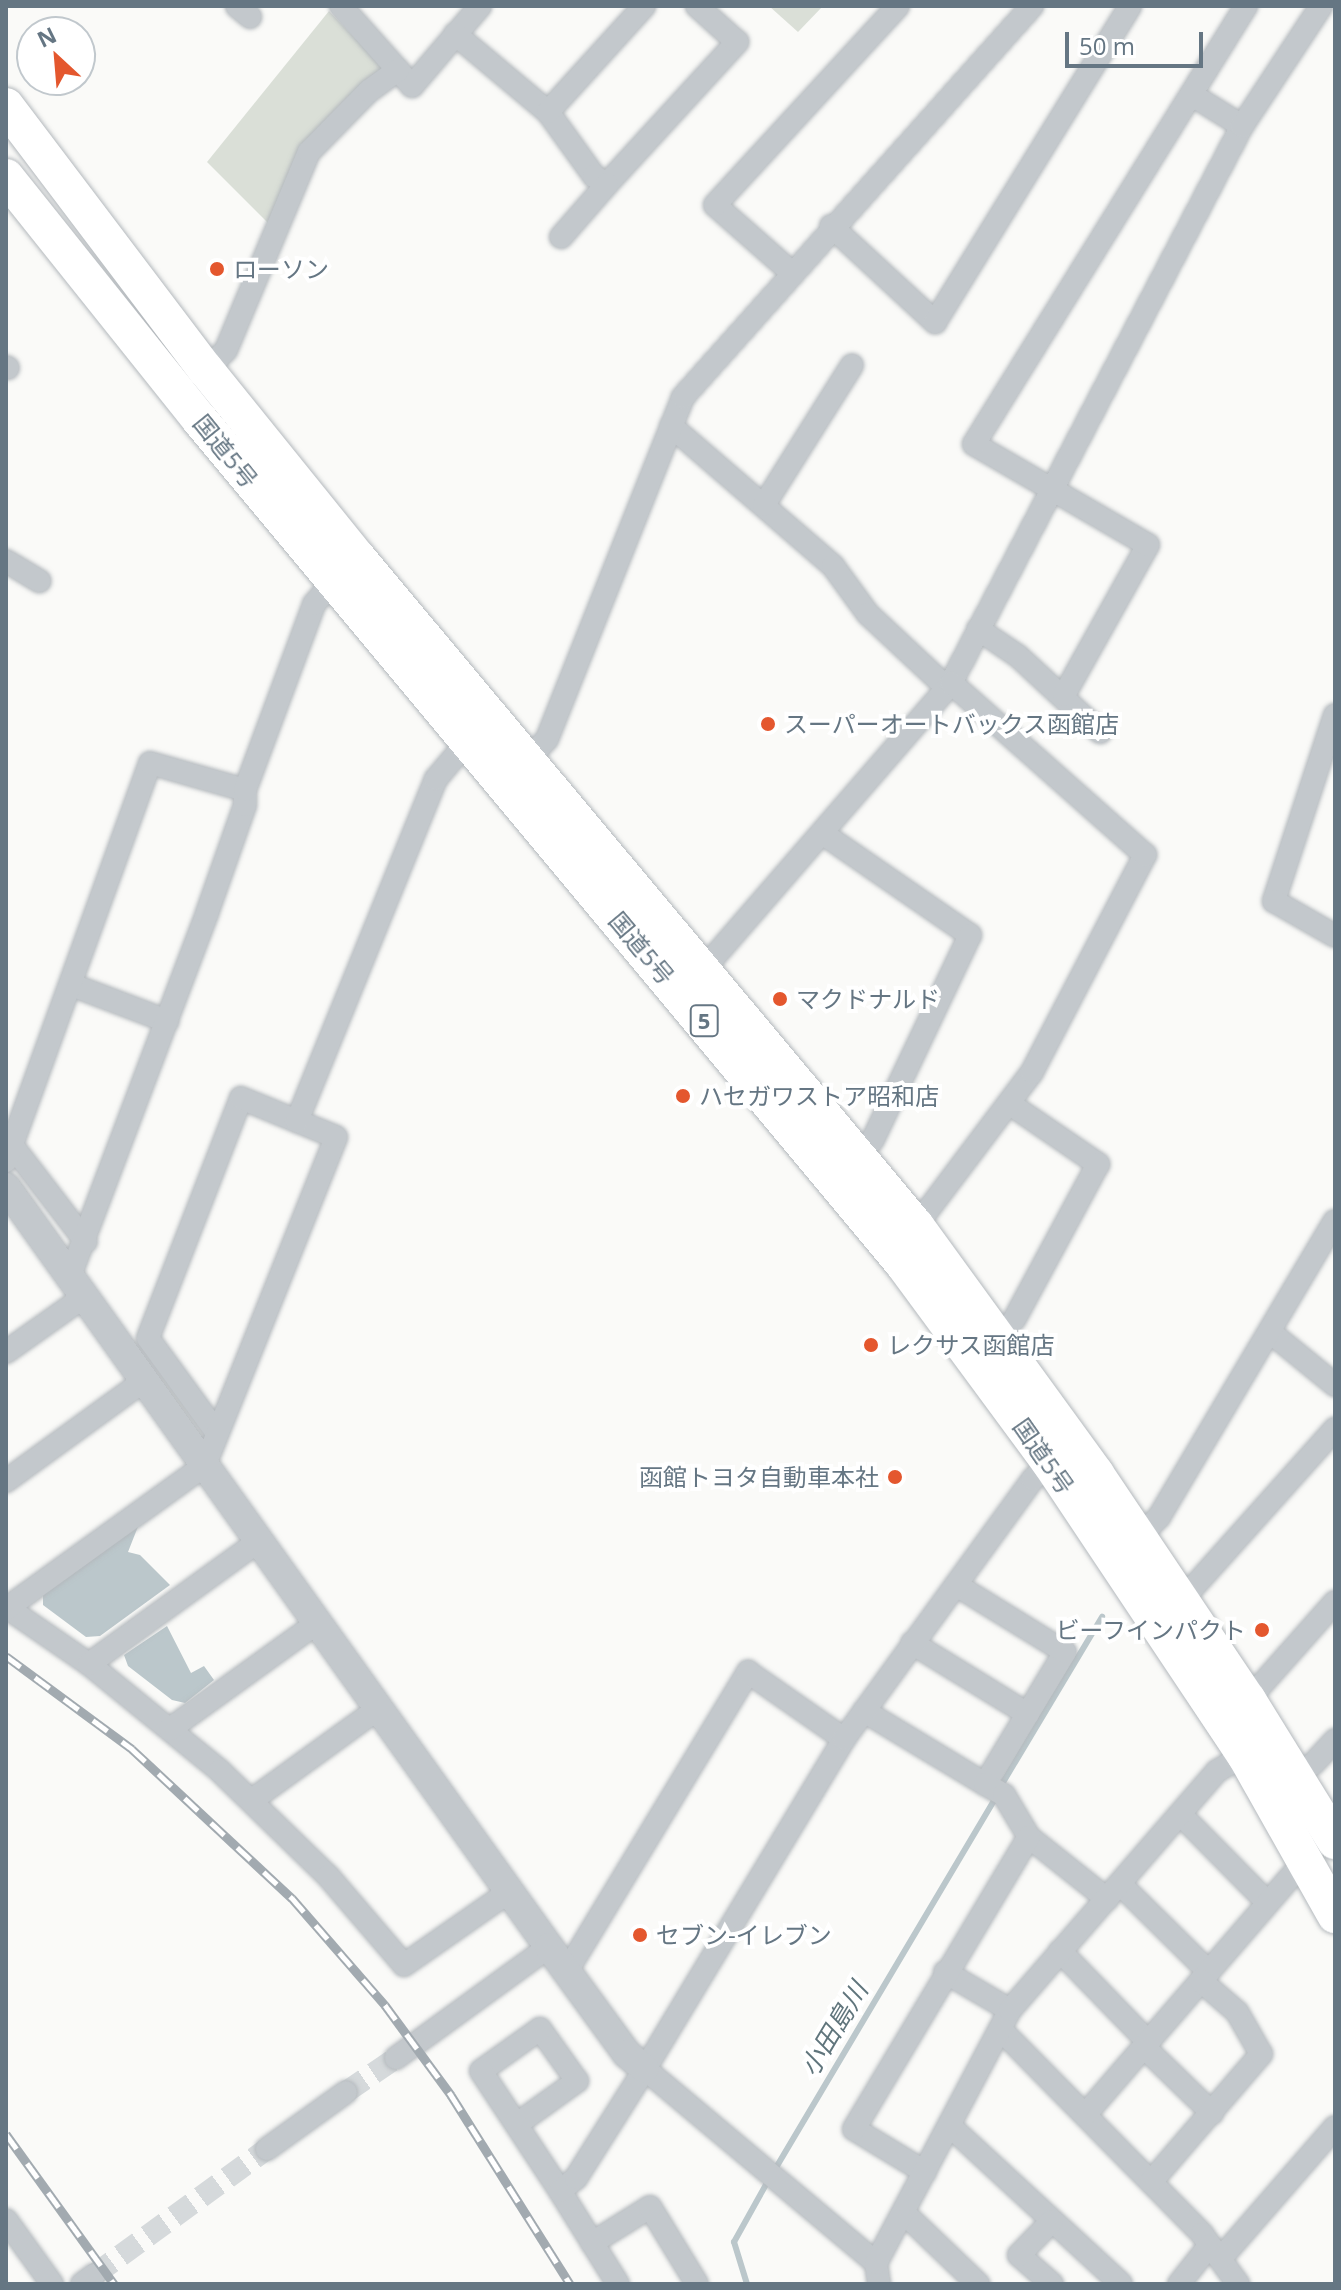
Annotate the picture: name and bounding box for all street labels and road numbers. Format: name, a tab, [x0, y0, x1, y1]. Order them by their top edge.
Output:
street label: 国道5号	[188, 409, 264, 493]
street label: 国道5号	[603, 906, 681, 990]
road number: 5	[688, 1003, 720, 1039]
street label: 国道5号	[1008, 1413, 1080, 1499]

